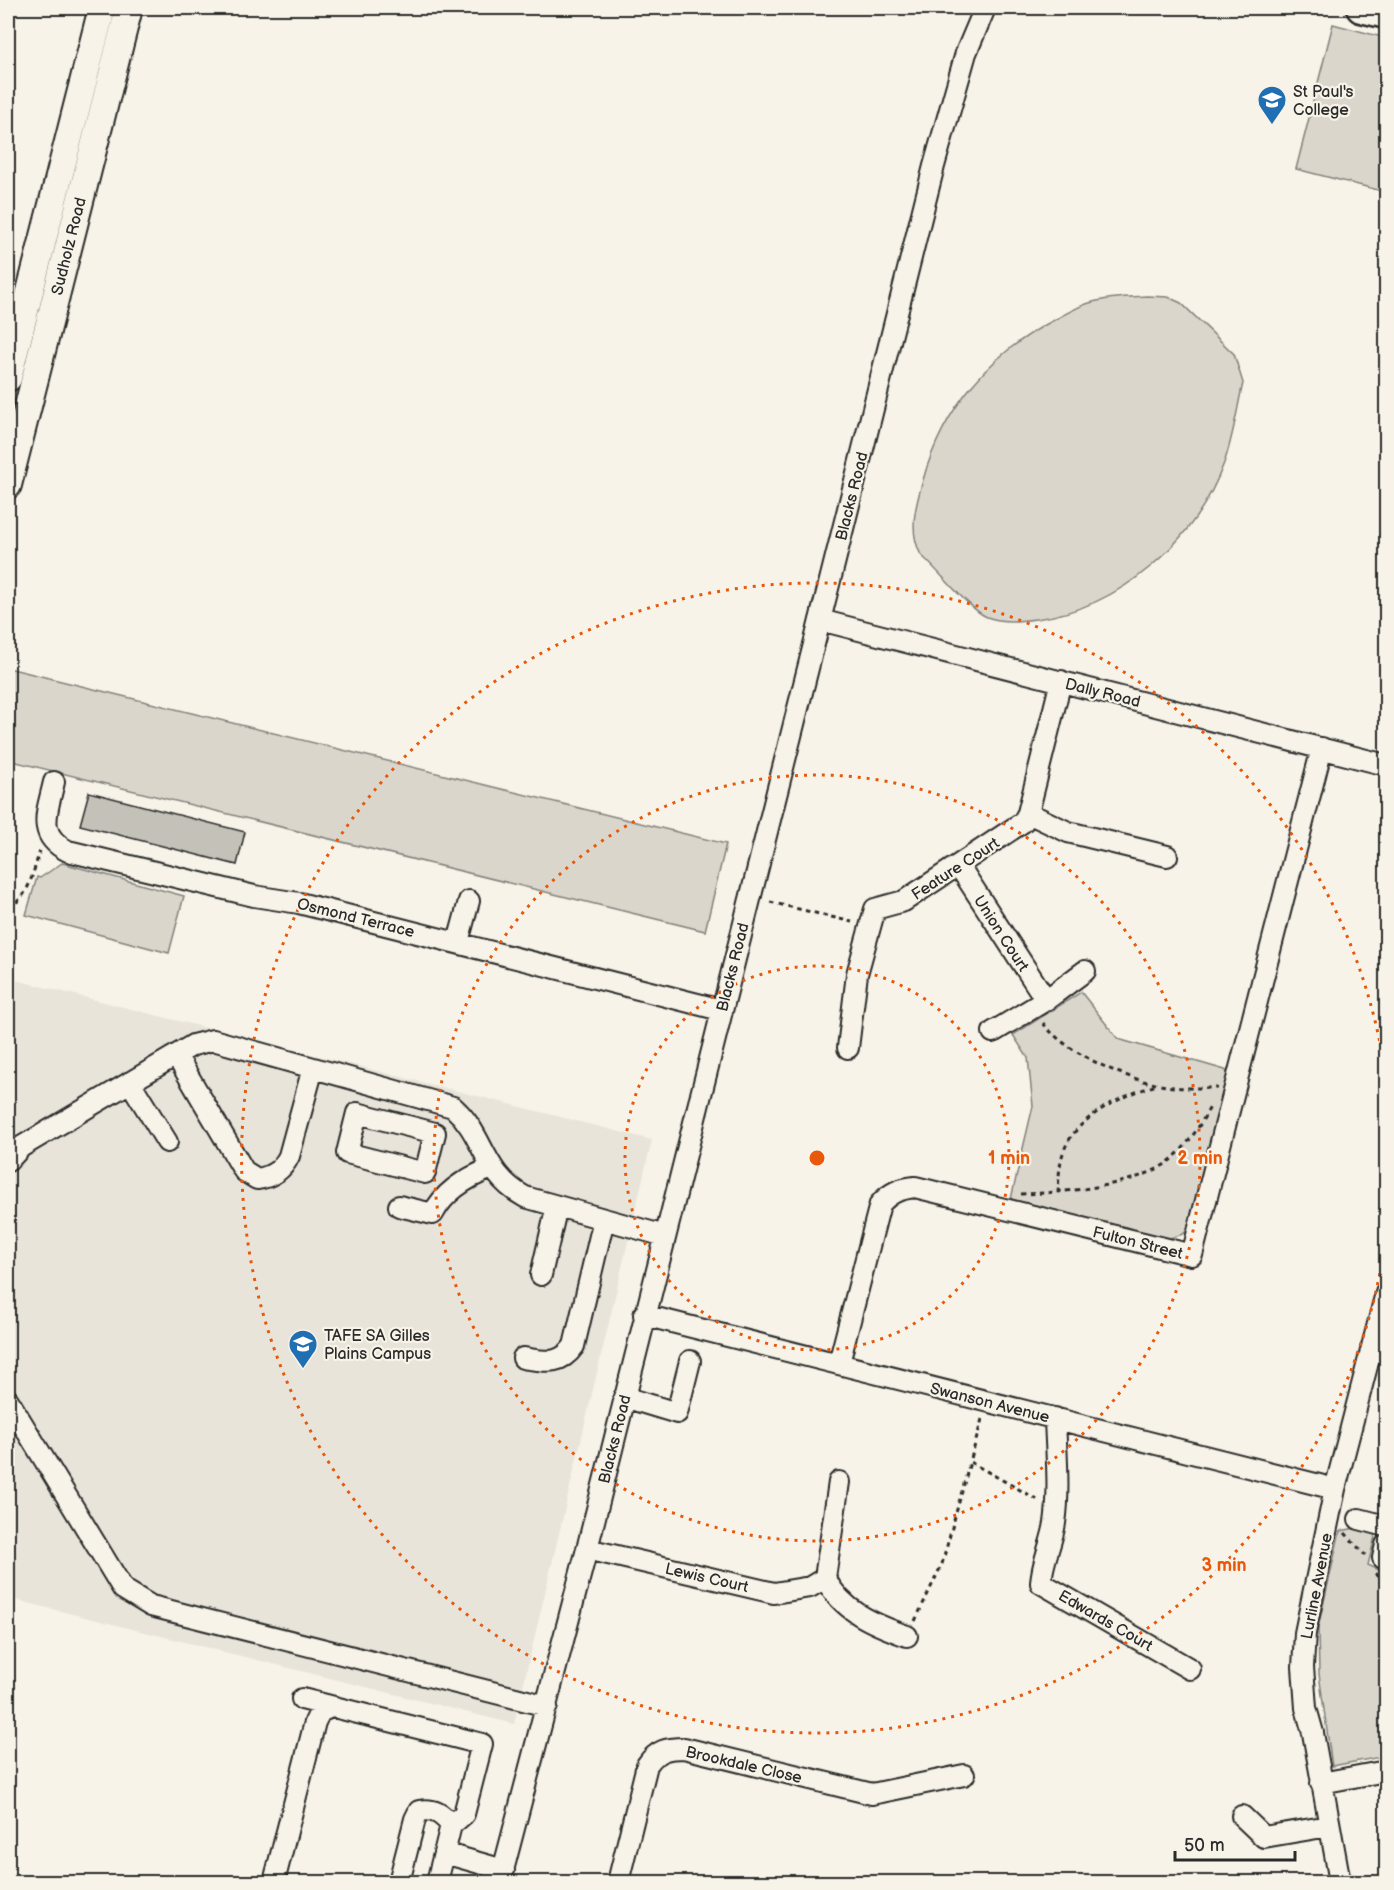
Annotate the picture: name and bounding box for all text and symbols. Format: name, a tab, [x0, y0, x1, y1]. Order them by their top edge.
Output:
place label: St Paul's College	[1293, 83, 1353, 120]
school or university icon: St Paul's College	[1256, 84, 1288, 126]
street label: Sudholz Road	[48, 196, 91, 297]
street label: Blacks Road	[832, 450, 873, 543]
street label: Dally Road	[1063, 675, 1142, 712]
street label: Feature Court	[908, 834, 1003, 905]
street label: Union Court	[969, 892, 1032, 976]
street label: Osmond Terrace	[295, 895, 417, 942]
street label: Blacks Road	[713, 921, 754, 1014]
centre of rings	[807, 1148, 827, 1168]
text: 1 min	[988, 1148, 1030, 1169]
text: 2 min	[1177, 1148, 1223, 1169]
street label: Fulton Street	[1091, 1223, 1185, 1264]
place label: TAFE SA Gilles Plains Campus	[324, 1327, 431, 1364]
school or university icon: TAFE SA Gilles Plains Campus	[287, 1328, 319, 1370]
street label: Swanson Avenue	[928, 1379, 1052, 1428]
street label: Blacks Road	[595, 1393, 636, 1486]
street label: Lurline Avenue	[1298, 1531, 1337, 1641]
text: 3 min	[1201, 1555, 1247, 1576]
street label: Lewis Court	[663, 1560, 750, 1597]
street label: Edwards Court	[1055, 1587, 1156, 1656]
street label: Brookdale Close	[684, 1743, 804, 1788]
scale bar	[1175, 1824, 1295, 1862]
text: 50 m	[1184, 1835, 1225, 1856]

